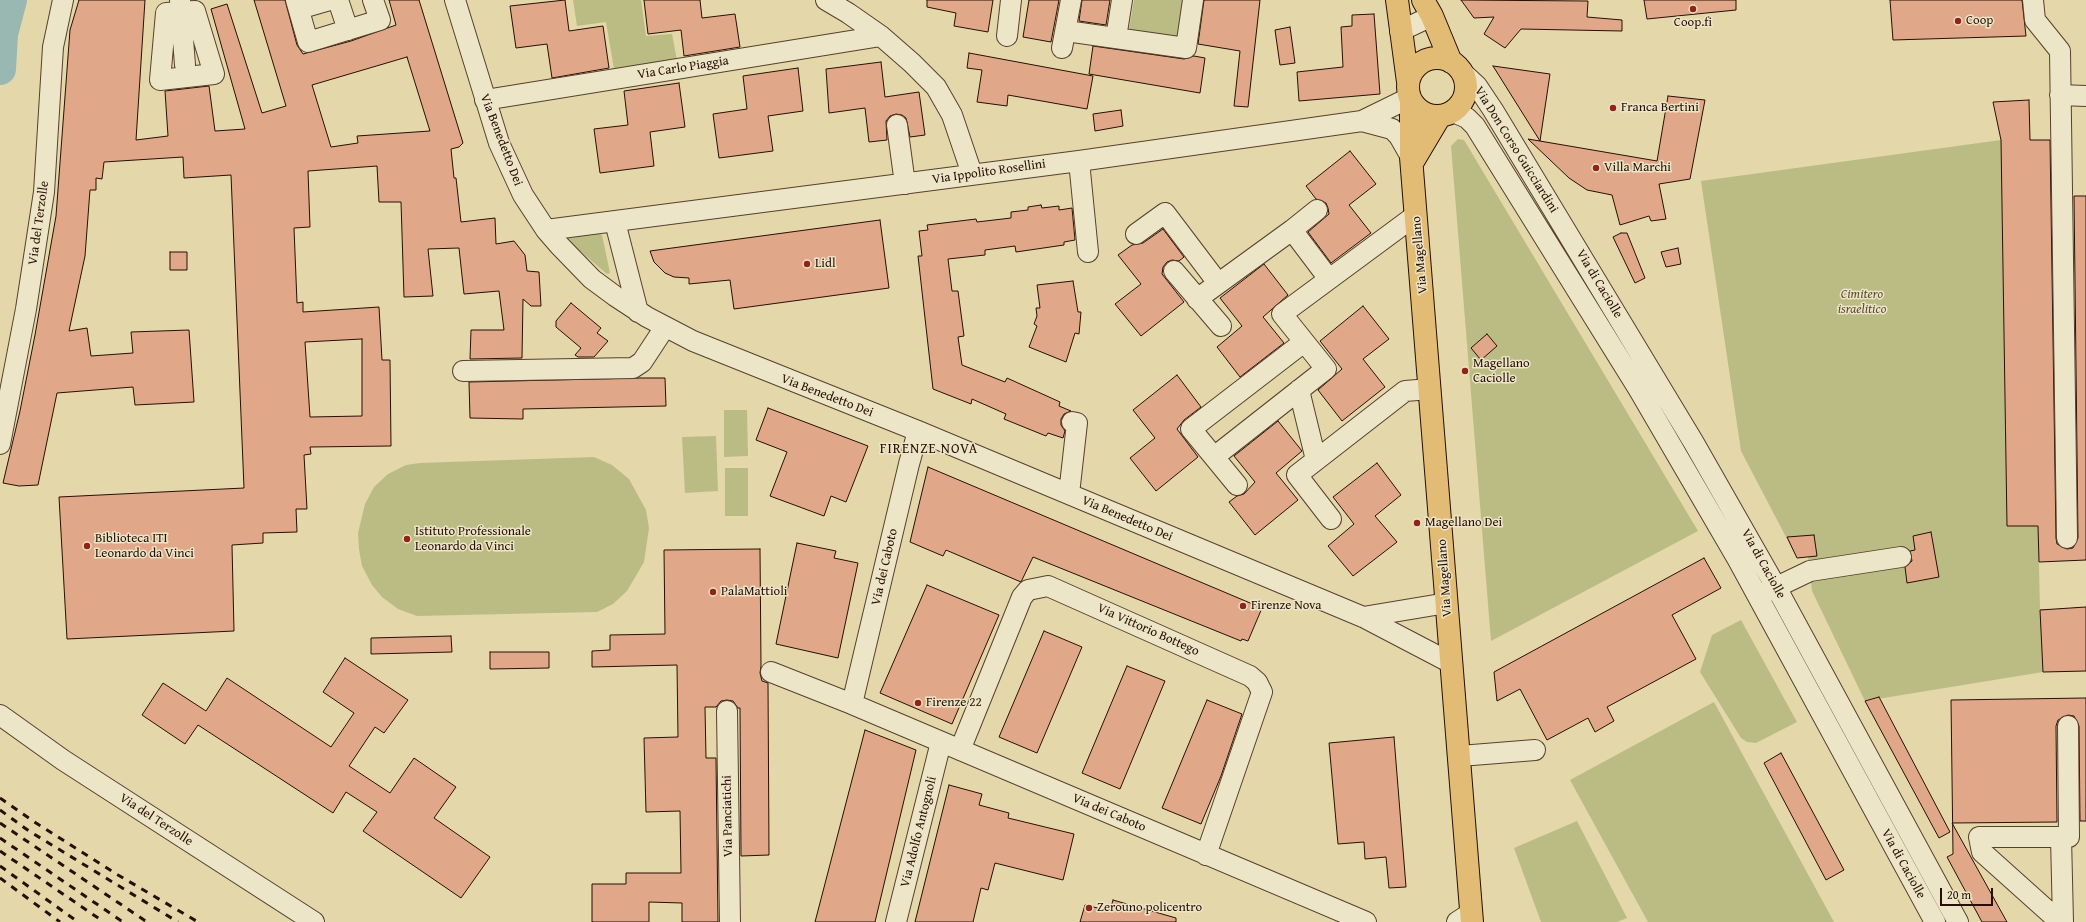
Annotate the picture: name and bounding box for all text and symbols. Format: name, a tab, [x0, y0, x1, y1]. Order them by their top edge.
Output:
marker: Coop.fi	[1688, 4, 1698, 14]
place label: Coop	[1966, 13, 1993, 29]
place label: Coop.fi	[1674, 15, 1712, 31]
marker: Coop	[1953, 16, 1963, 26]
street label: Via Carlo Piaggia	[636, 53, 730, 83]
street label: Via Don Corso Guicciardini	[1471, 84, 1561, 216]
street label: Via Benedetto Dei	[476, 92, 526, 188]
place label: Franca Bertini	[1621, 100, 1699, 116]
marker: Franca Bertini	[1608, 103, 1618, 113]
street label: Via Ippolito Rosellini	[931, 156, 1047, 188]
place label: Villa Marchi	[1604, 160, 1671, 176]
marker: Villa Marchi	[1591, 163, 1601, 173]
street label: Via del Terzolle	[25, 180, 53, 266]
street label: Via Magellano	[1409, 216, 1431, 294]
street label: Via di Caciolle	[1572, 247, 1626, 321]
place label: Lidl	[815, 256, 836, 272]
marker: Lidl	[802, 259, 812, 269]
park label: Cimitero israelitico	[1838, 287, 1886, 318]
place label: Magellano Caciolle	[1473, 356, 1530, 387]
marker: Magellano Caciolle	[1460, 366, 1470, 376]
street label: Via Benedetto Dei	[779, 371, 875, 421]
district label: FIRENZE NOVA	[880, 441, 978, 457]
street label: Via Benedetto Dei	[1079, 493, 1175, 545]
place label: Magellano Dei	[1425, 515, 1502, 531]
marker: Magellano Dei	[1412, 518, 1422, 528]
place label: Istituto Professionale Leonardo da Vinci	[415, 524, 531, 555]
street label: Via di Caciolle	[1737, 526, 1789, 602]
street label: Via dei Caboto	[869, 527, 901, 607]
place label: Biblioteca ITI Leonardo da Vinci	[95, 531, 194, 562]
marker: Istituto Professionale Leonardo da Vinci	[402, 534, 412, 544]
street label: Via Magellano	[1435, 539, 1455, 617]
marker: Biblioteca ITI Leonardo da Vinci	[82, 541, 92, 551]
place label: PalaMattioli	[721, 584, 787, 600]
marker: PalaMattioli	[708, 587, 718, 597]
place label: Firenze Nova	[1251, 598, 1321, 614]
street label: Via Vittorio Bottego	[1095, 600, 1201, 660]
marker: Firenze Nova	[1238, 601, 1248, 611]
place label: Firenze 22	[926, 695, 982, 711]
marker: Firenze 22	[913, 698, 923, 708]
street label: Via Panciatichi	[719, 775, 737, 857]
street label: Via Adolfo Antognoli	[898, 775, 940, 889]
street label: Via del Terzolle	[116, 790, 196, 850]
street label: Via dei Caboto	[1070, 790, 1148, 836]
street label: Via di Caciolle	[1877, 826, 1929, 902]
scale bar	[1942, 880, 1995, 906]
text: 20 m	[1947, 886, 1971, 903]
place label: Zerouno policentro	[1097, 900, 1202, 916]
marker: Zerouno policentro	[1084, 903, 1094, 913]

